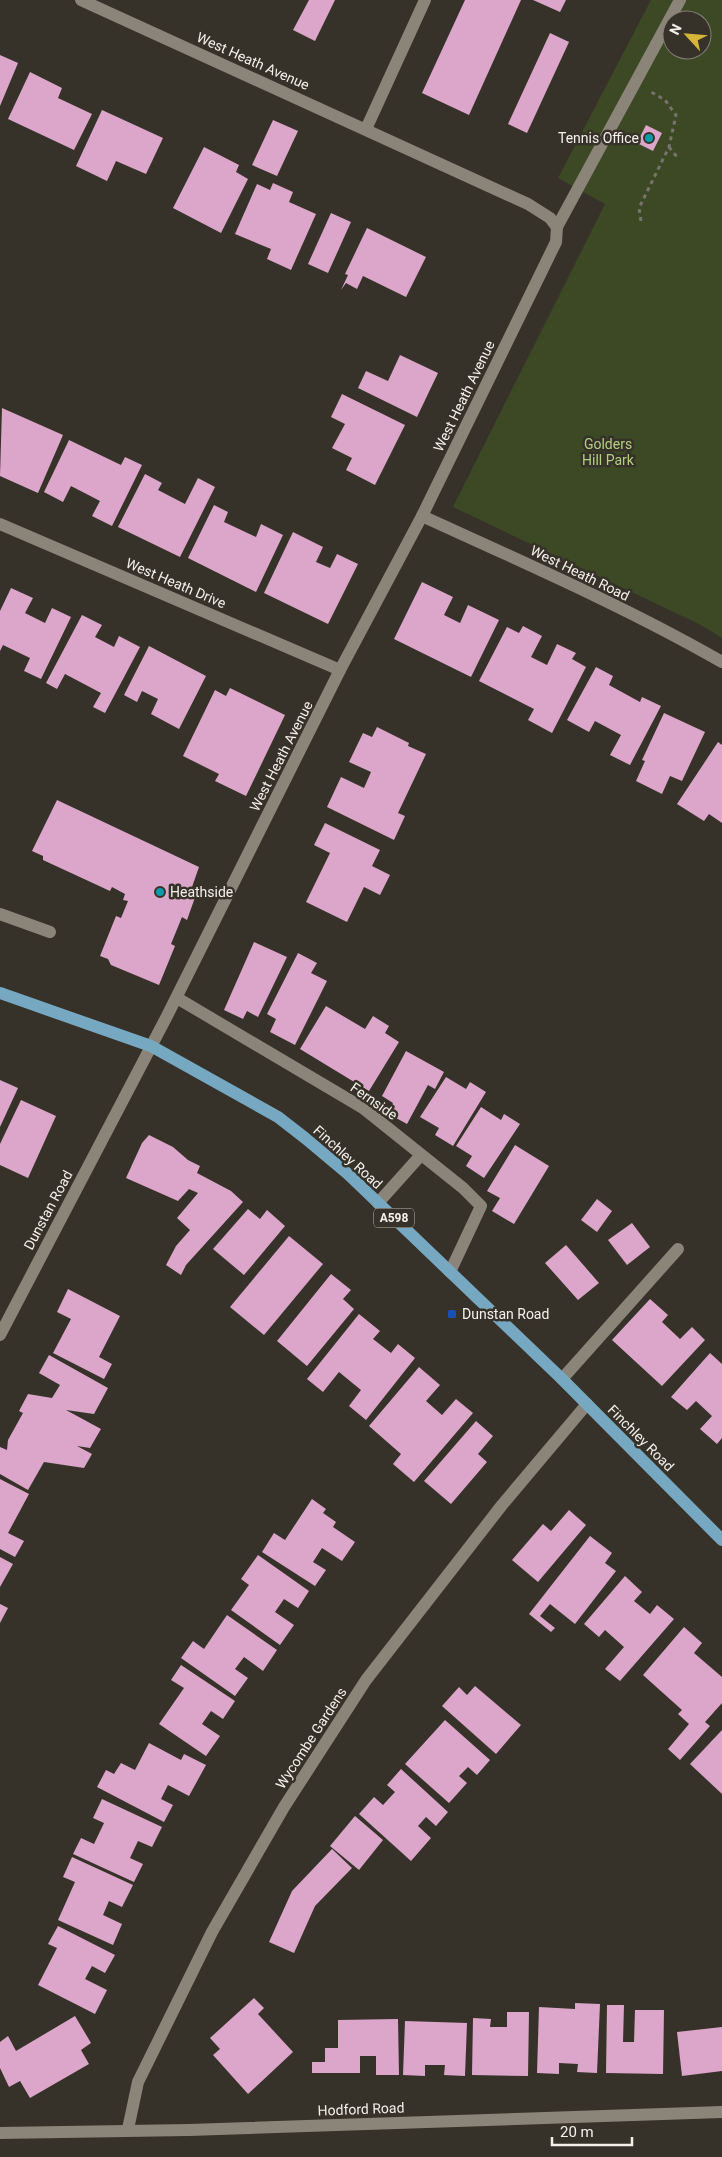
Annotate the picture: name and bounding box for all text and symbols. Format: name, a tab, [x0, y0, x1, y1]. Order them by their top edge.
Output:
north arrow	[662, 10, 712, 60]
text: N	[666, 21, 685, 37]
street label: West Heath Avenue	[194, 29, 312, 93]
place label: Tennis Office	[558, 130, 639, 146]
marker: Tennis Office	[643, 132, 655, 144]
street label: West Heath Avenue	[430, 338, 498, 454]
park label: Golders Hill Park	[582, 436, 635, 468]
street label: West Heath Road	[528, 542, 632, 604]
street label: West Heath Drive	[124, 555, 228, 611]
street label: West Heath Avenue	[246, 698, 316, 814]
place label: Heathside	[170, 884, 233, 900]
marker: Heathside	[154, 886, 166, 898]
street label: Fernside	[348, 1079, 400, 1123]
street label: Finchley Road	[310, 1122, 386, 1192]
street label: Dunstan Road	[20, 1168, 76, 1252]
road number: A598	[374, 1208, 414, 1228]
place label: Dunstan Road	[462, 1306, 549, 1322]
marker: Dunstan Road	[446, 1308, 458, 1320]
street label: Finchley Road	[605, 1402, 677, 1474]
street label: Wycombe Gardens	[272, 1684, 350, 1792]
street label: Hodford Road	[317, 2099, 405, 2119]
scale bar	[552, 2114, 632, 2146]
text: 20 m	[560, 2123, 594, 2141]

